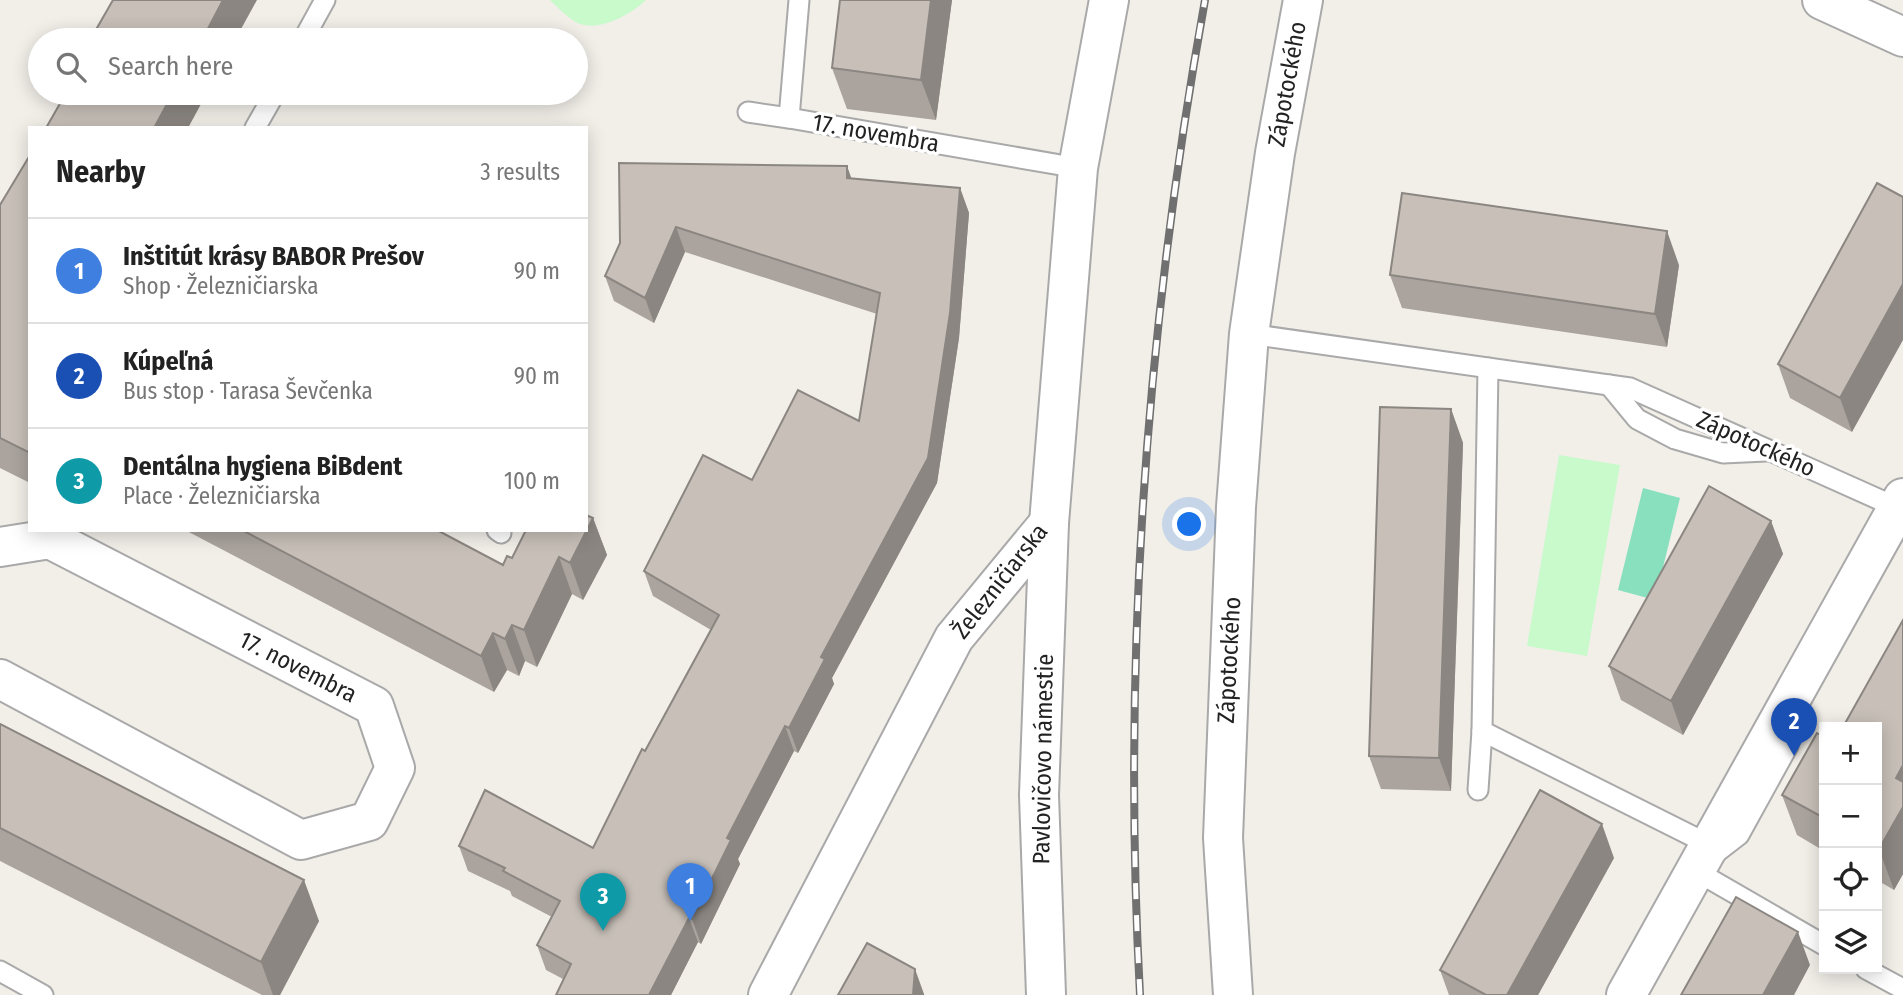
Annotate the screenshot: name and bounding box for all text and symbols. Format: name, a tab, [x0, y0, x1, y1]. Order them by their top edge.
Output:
street label: Zápotockého	[1262, 19, 1312, 149]
search box	[28, 28, 588, 105]
icon: search	[52, 48, 90, 86]
text: Search here	[108, 51, 233, 82]
street label: 17. novembra	[811, 108, 941, 158]
text: Nearby	[56, 154, 145, 190]
text: 3 results	[480, 158, 560, 186]
text: Inštitút krásy BABOR Prešov	[123, 241, 424, 272]
text: 1	[74, 257, 84, 285]
text: 90 m	[514, 257, 560, 285]
text: Shop · Železničiarska	[123, 272, 319, 300]
text: Kúpeľná	[123, 346, 213, 377]
text: 2	[74, 362, 84, 390]
text: 90 m	[514, 362, 560, 390]
text: Bus stop · Tarasa Ševčenka	[123, 377, 373, 405]
street label: Zápotockého	[1692, 405, 1820, 483]
text: Dentálna hygiena BiBdent	[123, 451, 402, 482]
text: 3	[74, 467, 84, 495]
text: 100 m	[504, 467, 560, 495]
text: Place · Železničiarska	[123, 482, 320, 510]
your location	[1172, 507, 1206, 541]
street label: Železničiarska	[947, 518, 1053, 644]
street label: Zápotockého	[1212, 596, 1246, 724]
street label: 17. novembra	[235, 625, 361, 709]
street label: Pavlovičovo námestie	[1027, 653, 1059, 865]
pin: 2	[1771, 698, 1817, 756]
map controls	[1819, 722, 1882, 974]
button: +	[1819, 722, 1882, 785]
button: −	[1819, 785, 1882, 848]
button: locate	[1819, 848, 1882, 911]
pin: 1	[667, 863, 713, 921]
pin: 3	[580, 873, 626, 931]
button: layers	[1819, 911, 1882, 974]

